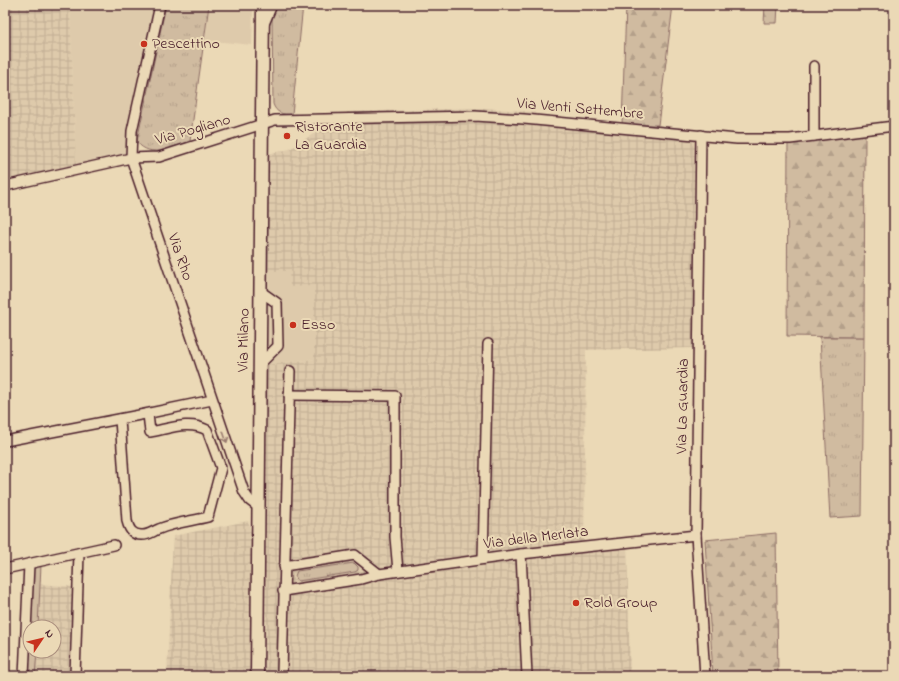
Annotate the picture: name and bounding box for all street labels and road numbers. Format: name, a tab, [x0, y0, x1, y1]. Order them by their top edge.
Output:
street label: Via Venti Settembre	[515, 91, 645, 127]
street label: Via Pogliano	[152, 108, 234, 152]
street label: Via Rho	[160, 229, 199, 284]
street label: Via Milano	[231, 308, 257, 373]
street label: Via La Guardia	[670, 358, 696, 455]
street label: Via della Merlata	[481, 520, 590, 556]

